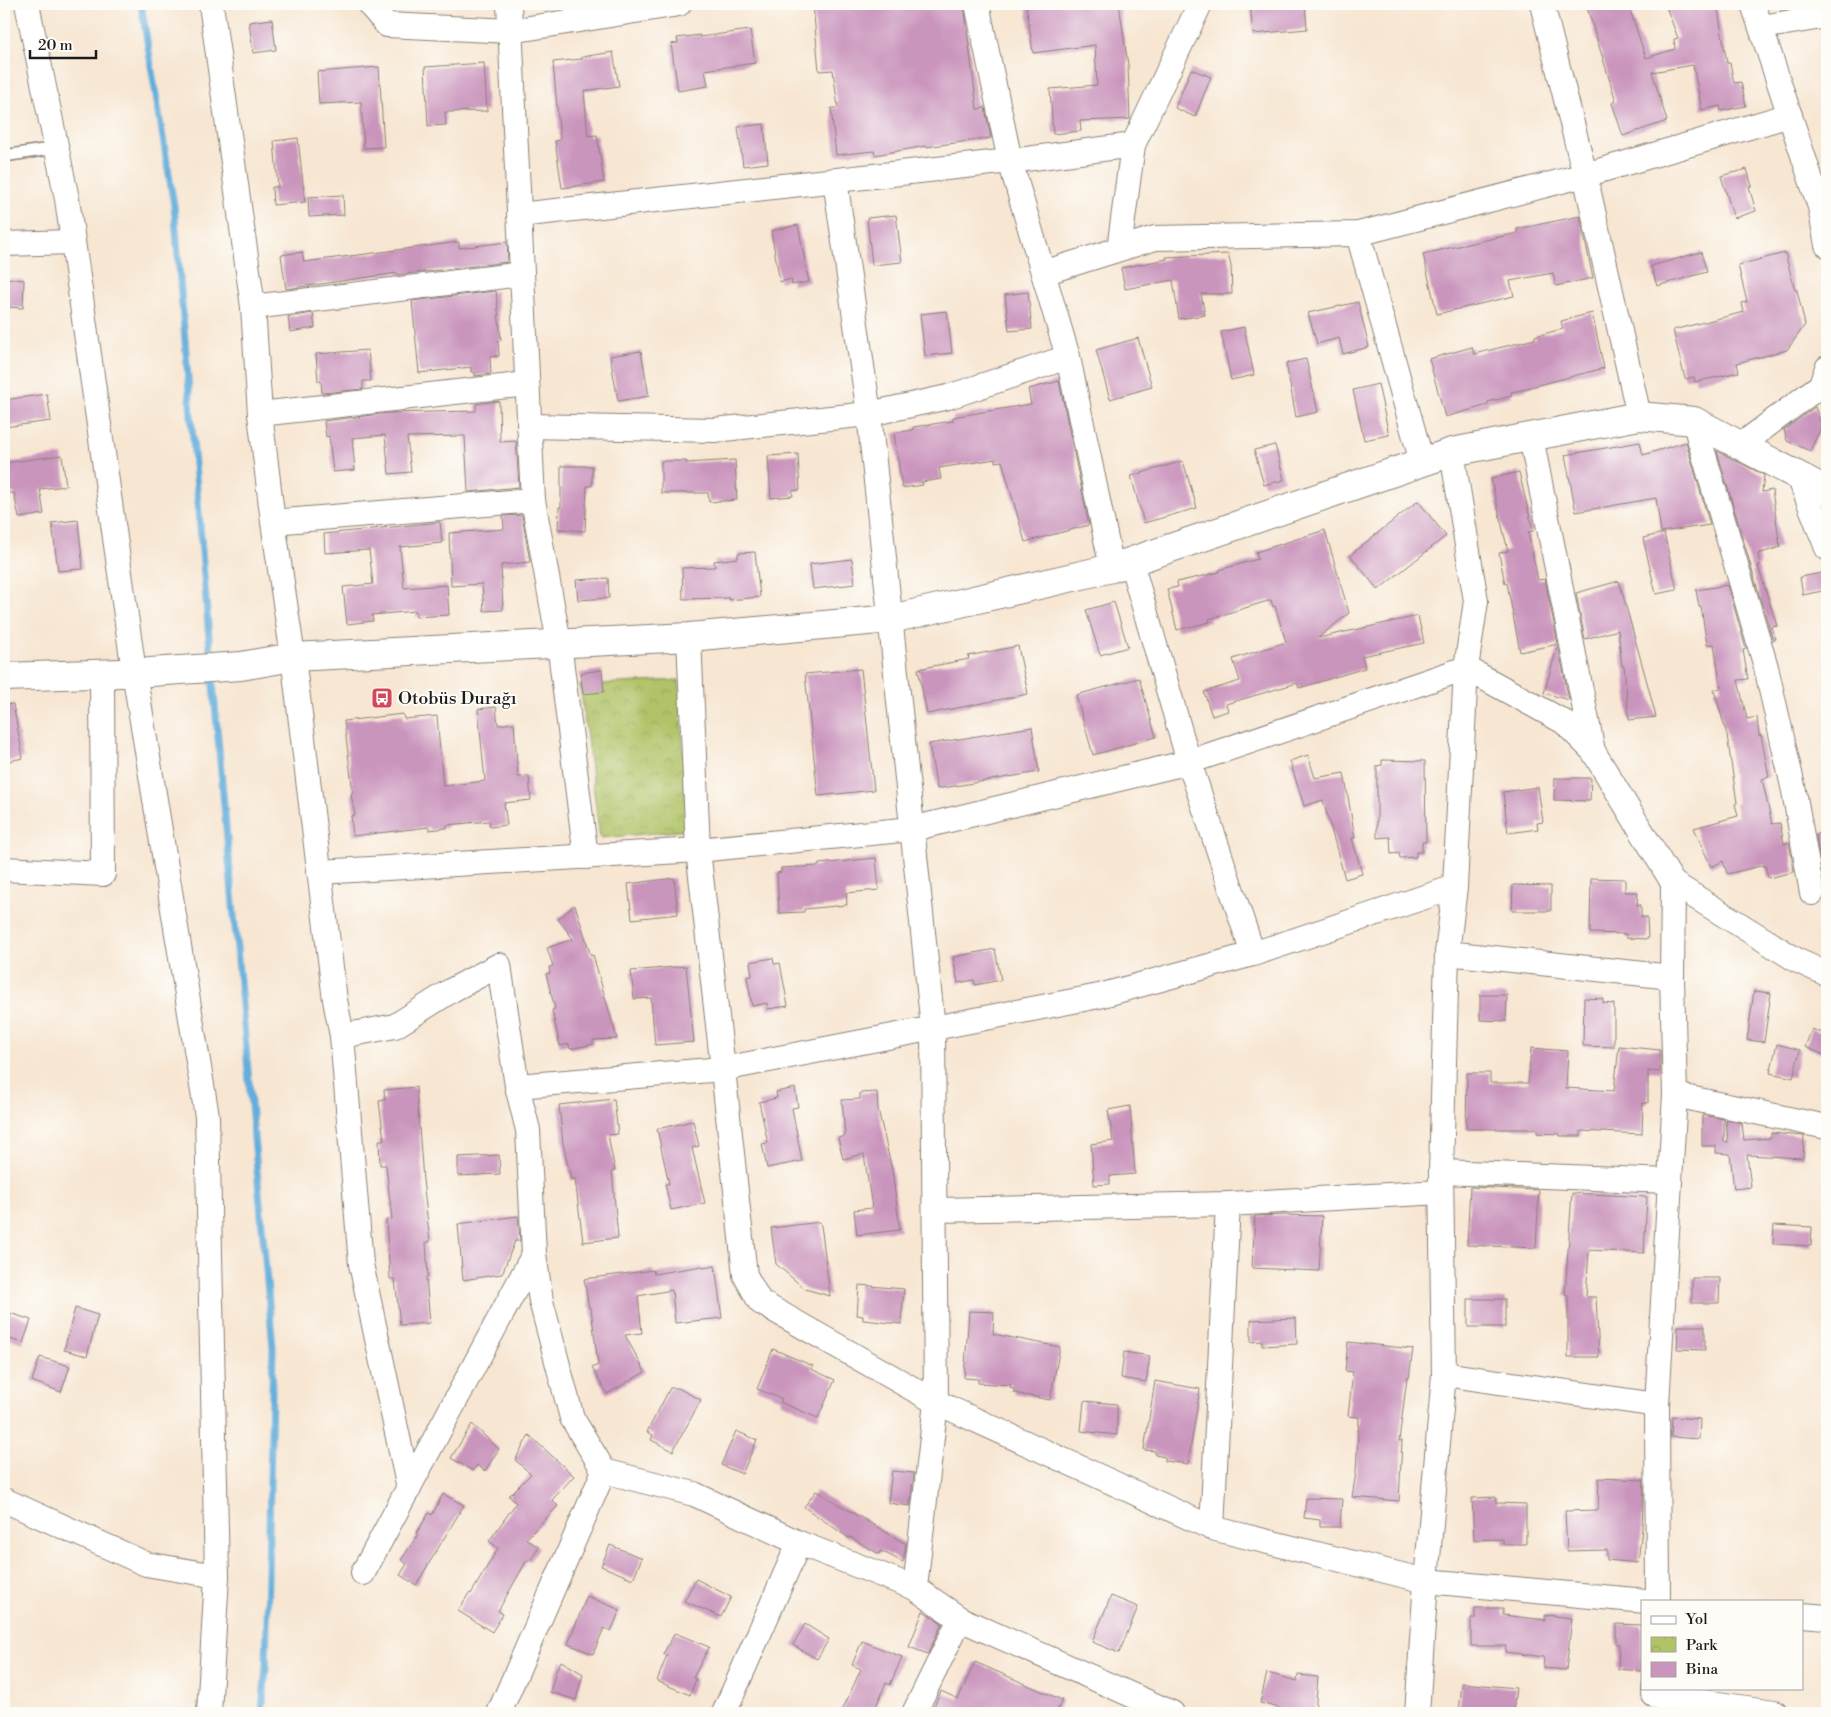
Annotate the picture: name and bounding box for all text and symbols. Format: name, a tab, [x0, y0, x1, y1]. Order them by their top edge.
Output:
scale bar	[30, 28, 96, 60]
text: 20 m	[38, 36, 73, 55]
bus stop icon: Otobüs Durağı	[370, 686, 394, 710]
place label: Otobüs Durağı	[398, 687, 517, 710]
legend	[1641, 1600, 1804, 1690]
text: Yol	[1685, 1610, 1708, 1629]
text: Park	[1686, 1636, 1718, 1655]
text: Bina	[1685, 1660, 1718, 1679]

